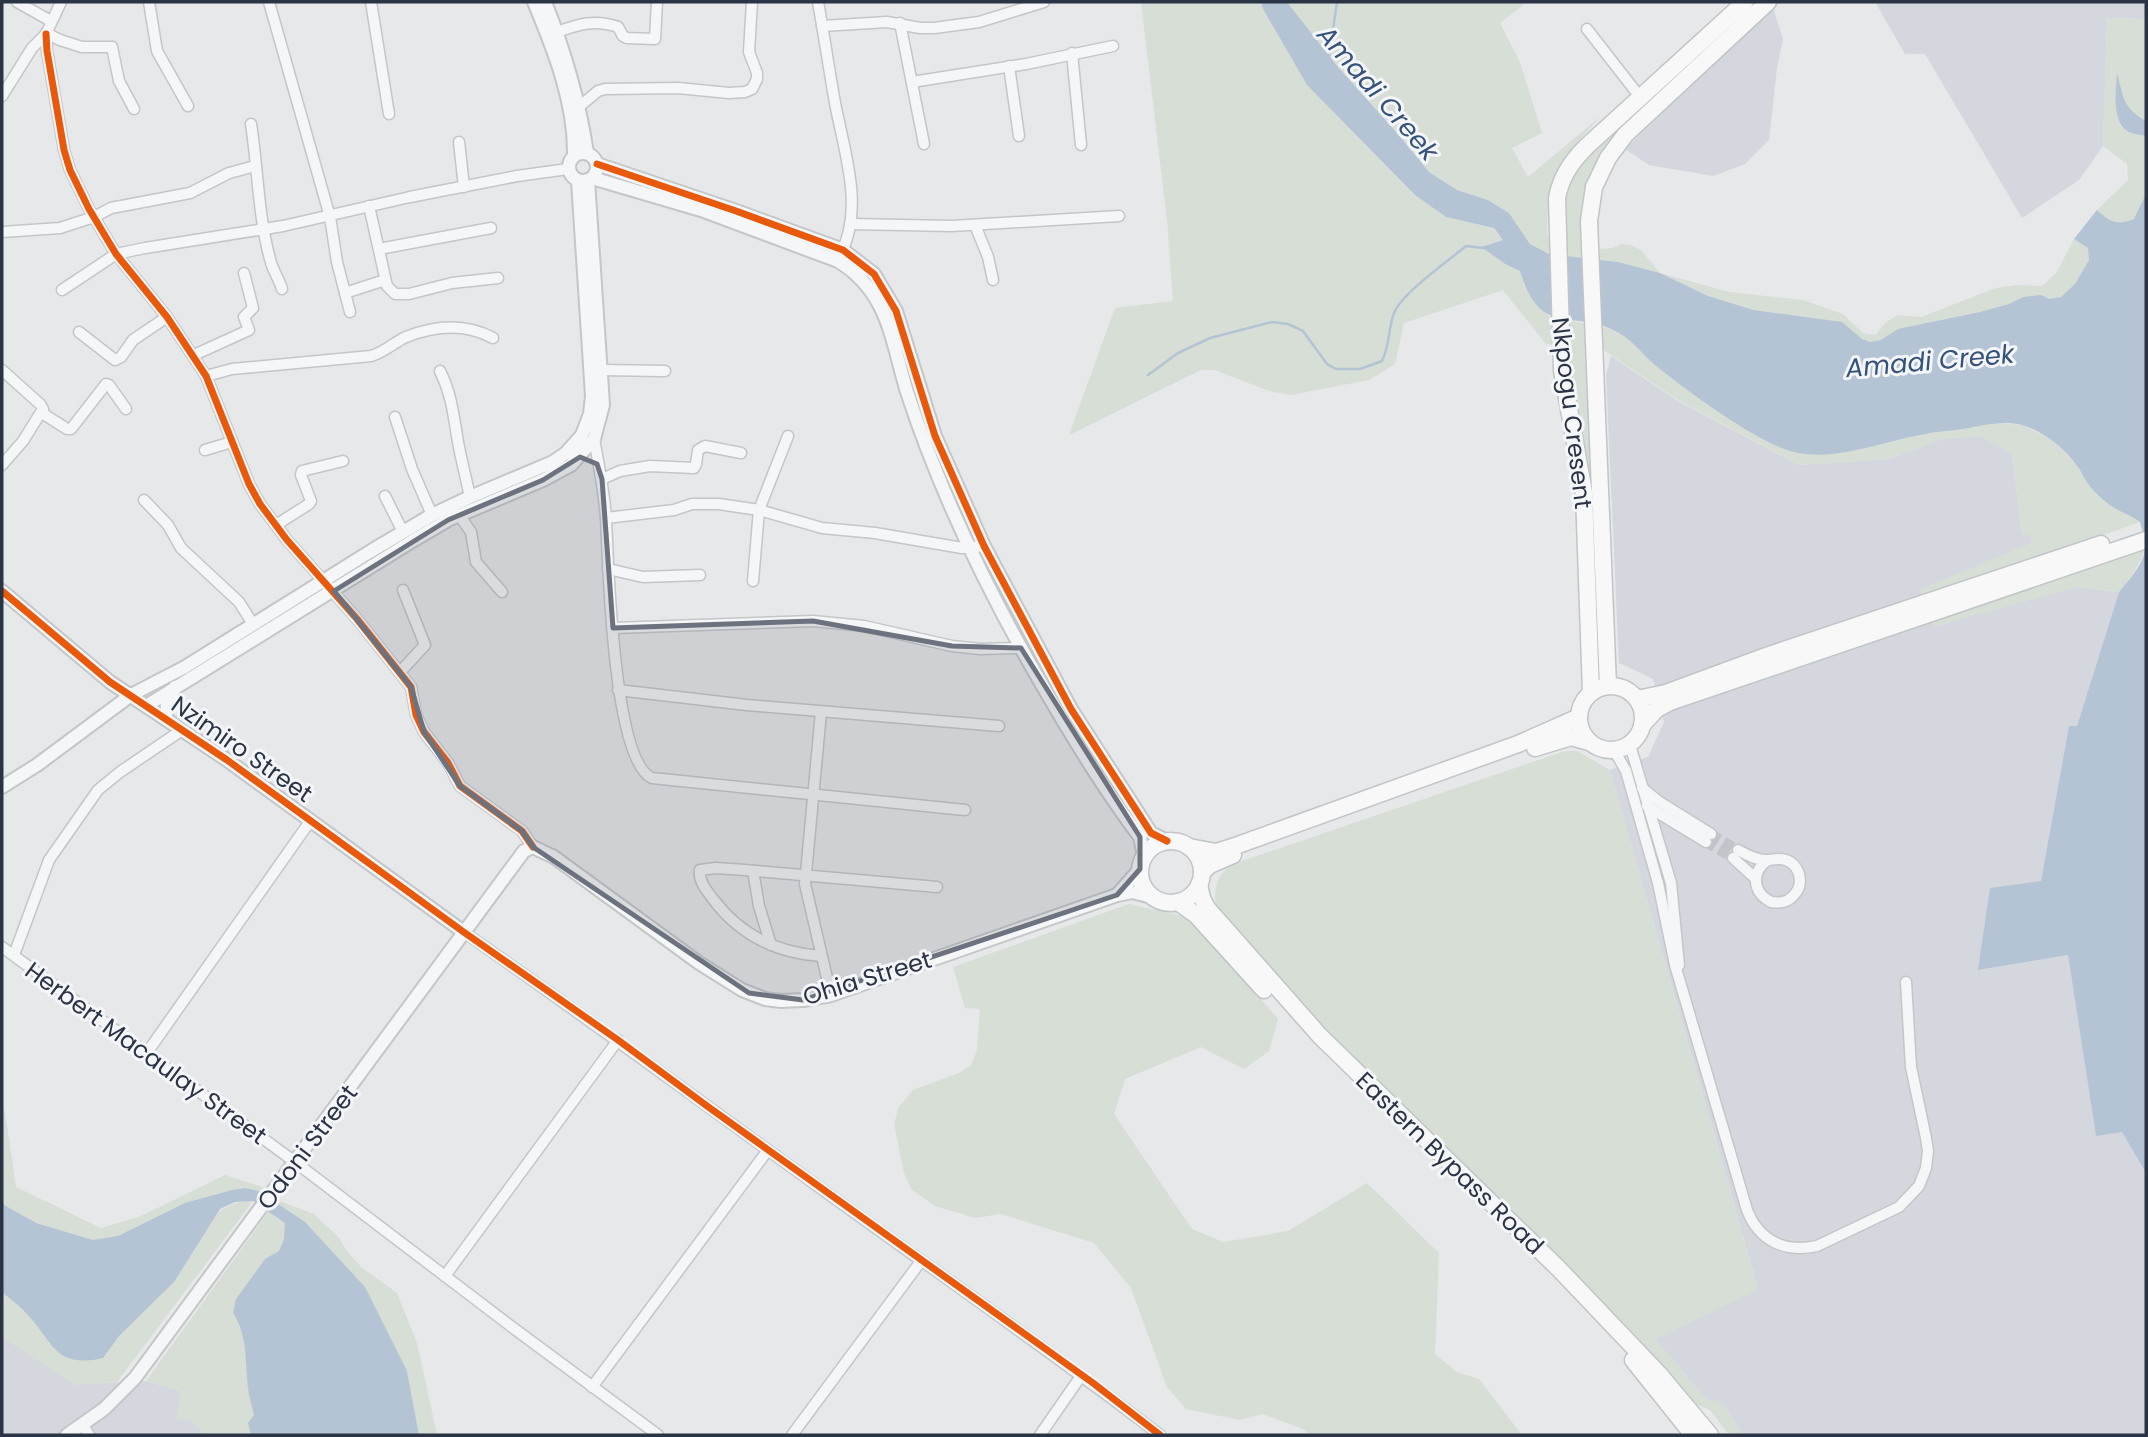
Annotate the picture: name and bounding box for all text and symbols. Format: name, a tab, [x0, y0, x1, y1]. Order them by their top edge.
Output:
water label: Amadi Creek	[1308, 17, 1448, 170]
street label: Nkpogu Cresent	[1544, 315, 1600, 511]
water label: Amadi Creek	[1843, 336, 2017, 386]
street label: Nzimiro Street	[165, 688, 319, 810]
street label: Ohia Street	[799, 943, 935, 1013]
street label: Herbert Macaulay Street	[19, 954, 273, 1152]
street label: Eastern Bypass Road	[1349, 1064, 1551, 1262]
street label: Odoni Street	[249, 1078, 365, 1216]

